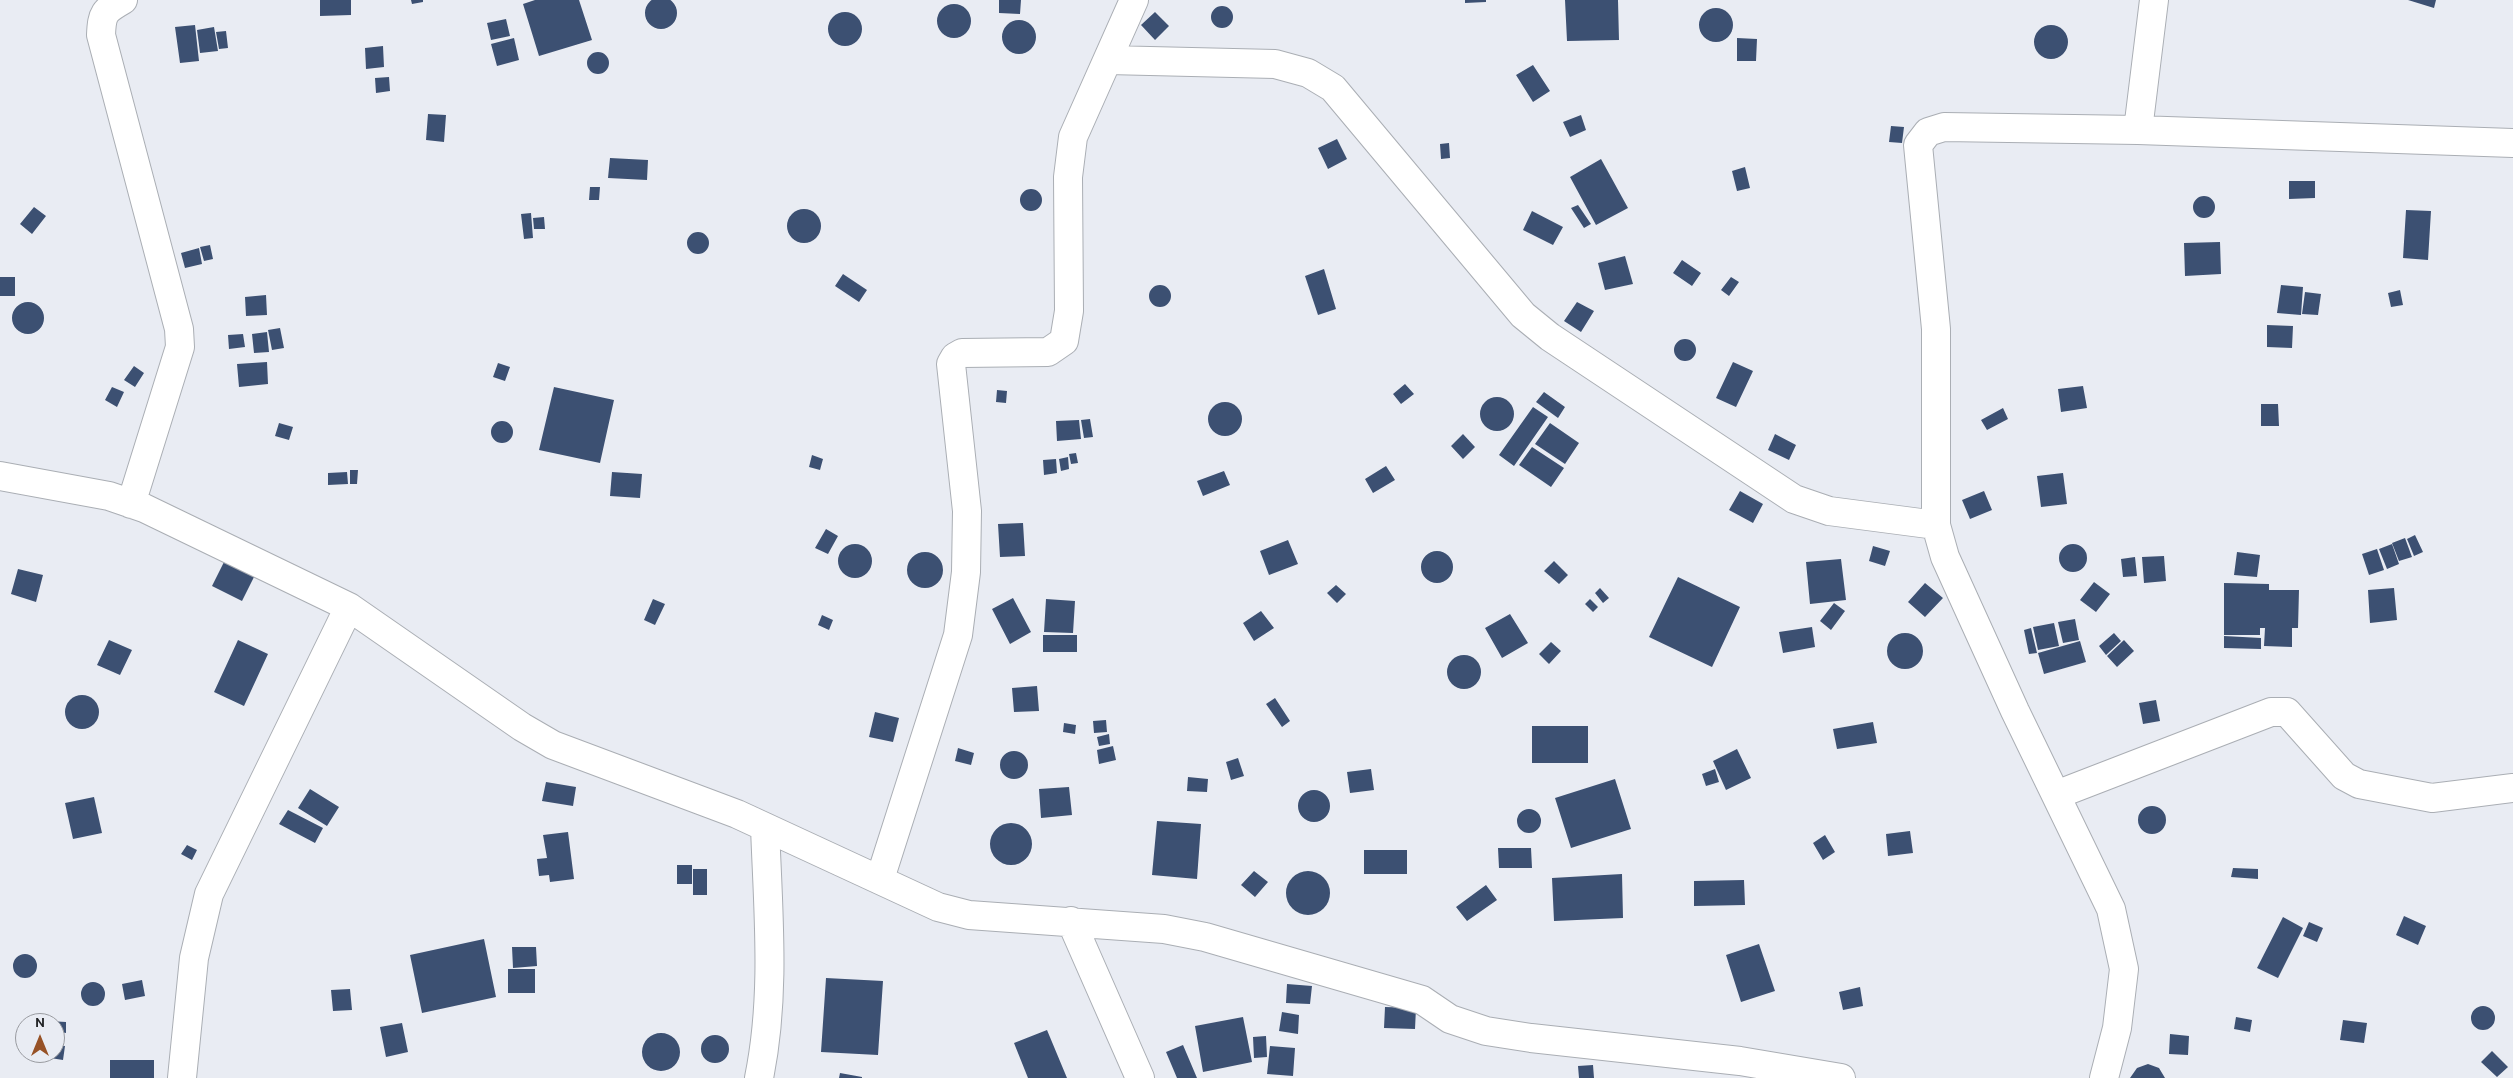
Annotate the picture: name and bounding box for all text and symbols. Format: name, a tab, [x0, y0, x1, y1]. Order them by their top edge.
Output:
north arrow	[15, 1013, 65, 1063]
text: N	[35, 1015, 45, 1032]

